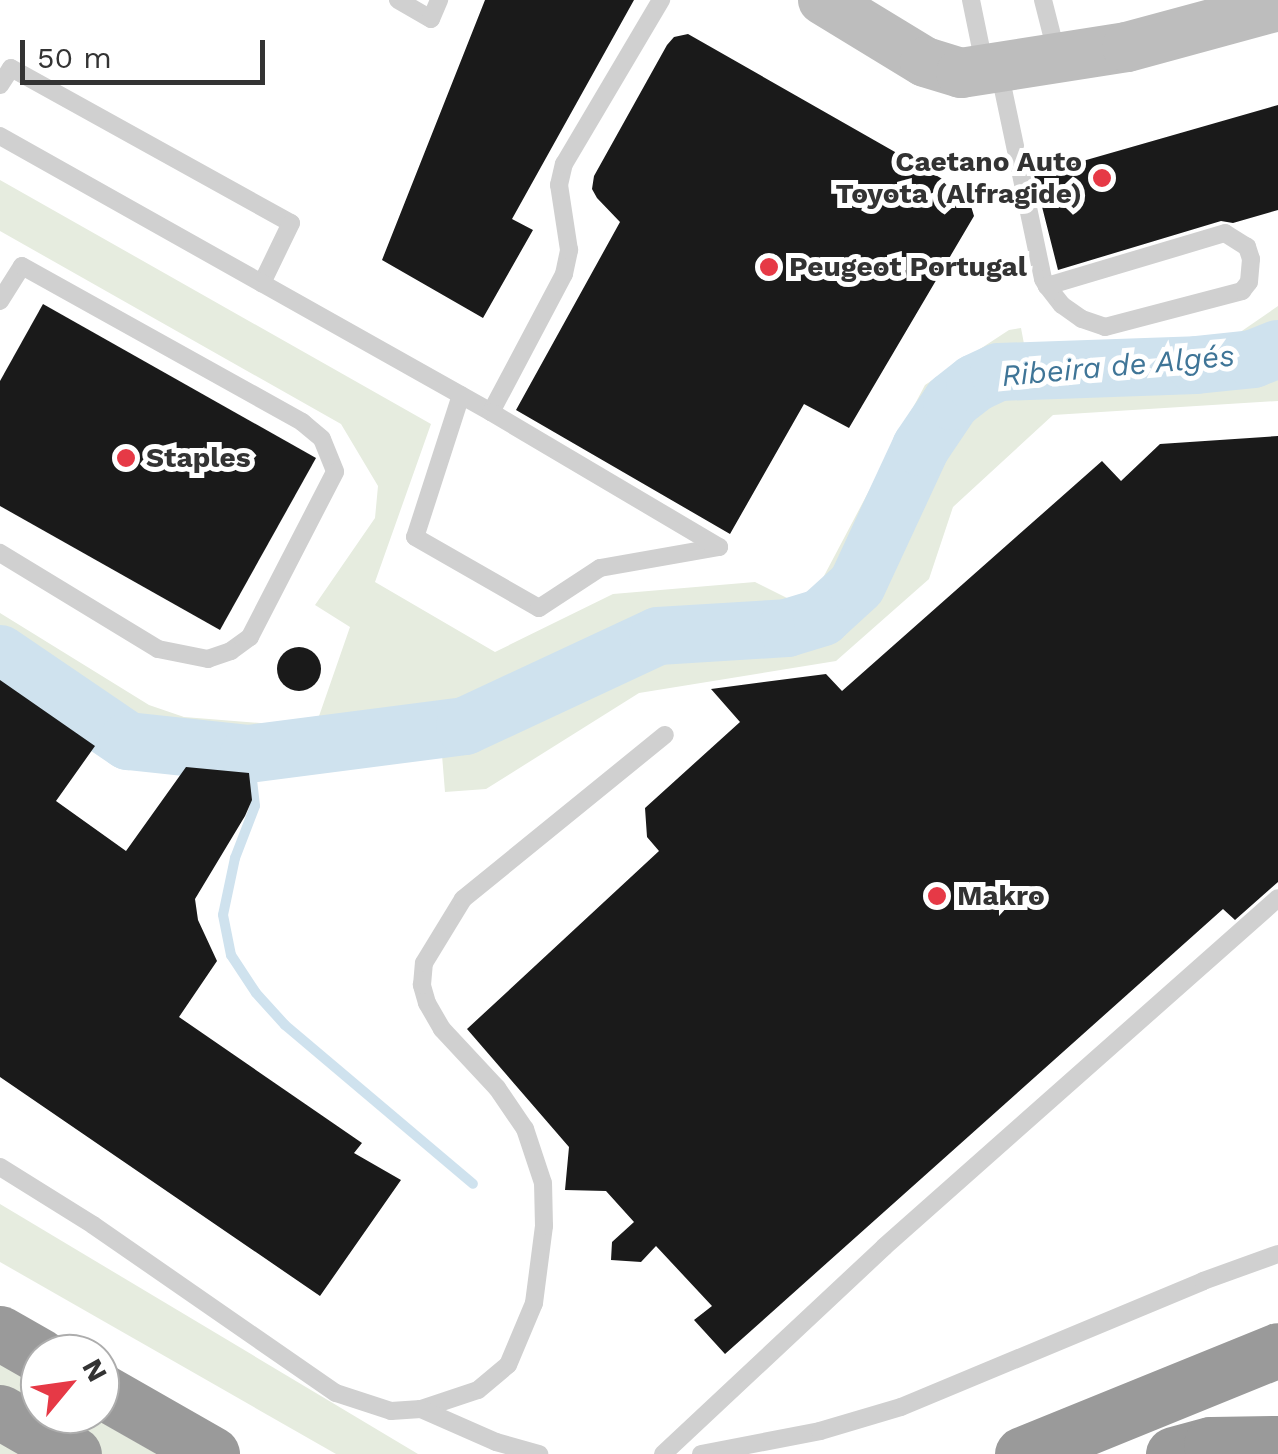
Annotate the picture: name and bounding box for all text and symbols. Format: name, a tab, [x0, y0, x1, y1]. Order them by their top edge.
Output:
scale bar	[25, 20, 270, 82]
text: 50 m	[37, 40, 112, 75]
place label: Caetano Auto Toyota (Alfragide)	[835, 145, 1082, 211]
marker: Caetano Auto Toyota (Alfragide)	[1091, 167, 1113, 189]
place label: Peugeot Portugal	[789, 250, 1027, 284]
marker: Peugeot Portugal	[758, 256, 780, 278]
water label: Ribeira de Algés	[999, 338, 1237, 394]
place label: Staples	[146, 441, 251, 475]
marker: Staples	[115, 447, 137, 469]
place label: Makro	[957, 879, 1045, 913]
marker: Makro	[926, 885, 948, 907]
north arrow	[20, 1334, 120, 1434]
text: N	[75, 1353, 114, 1387]

